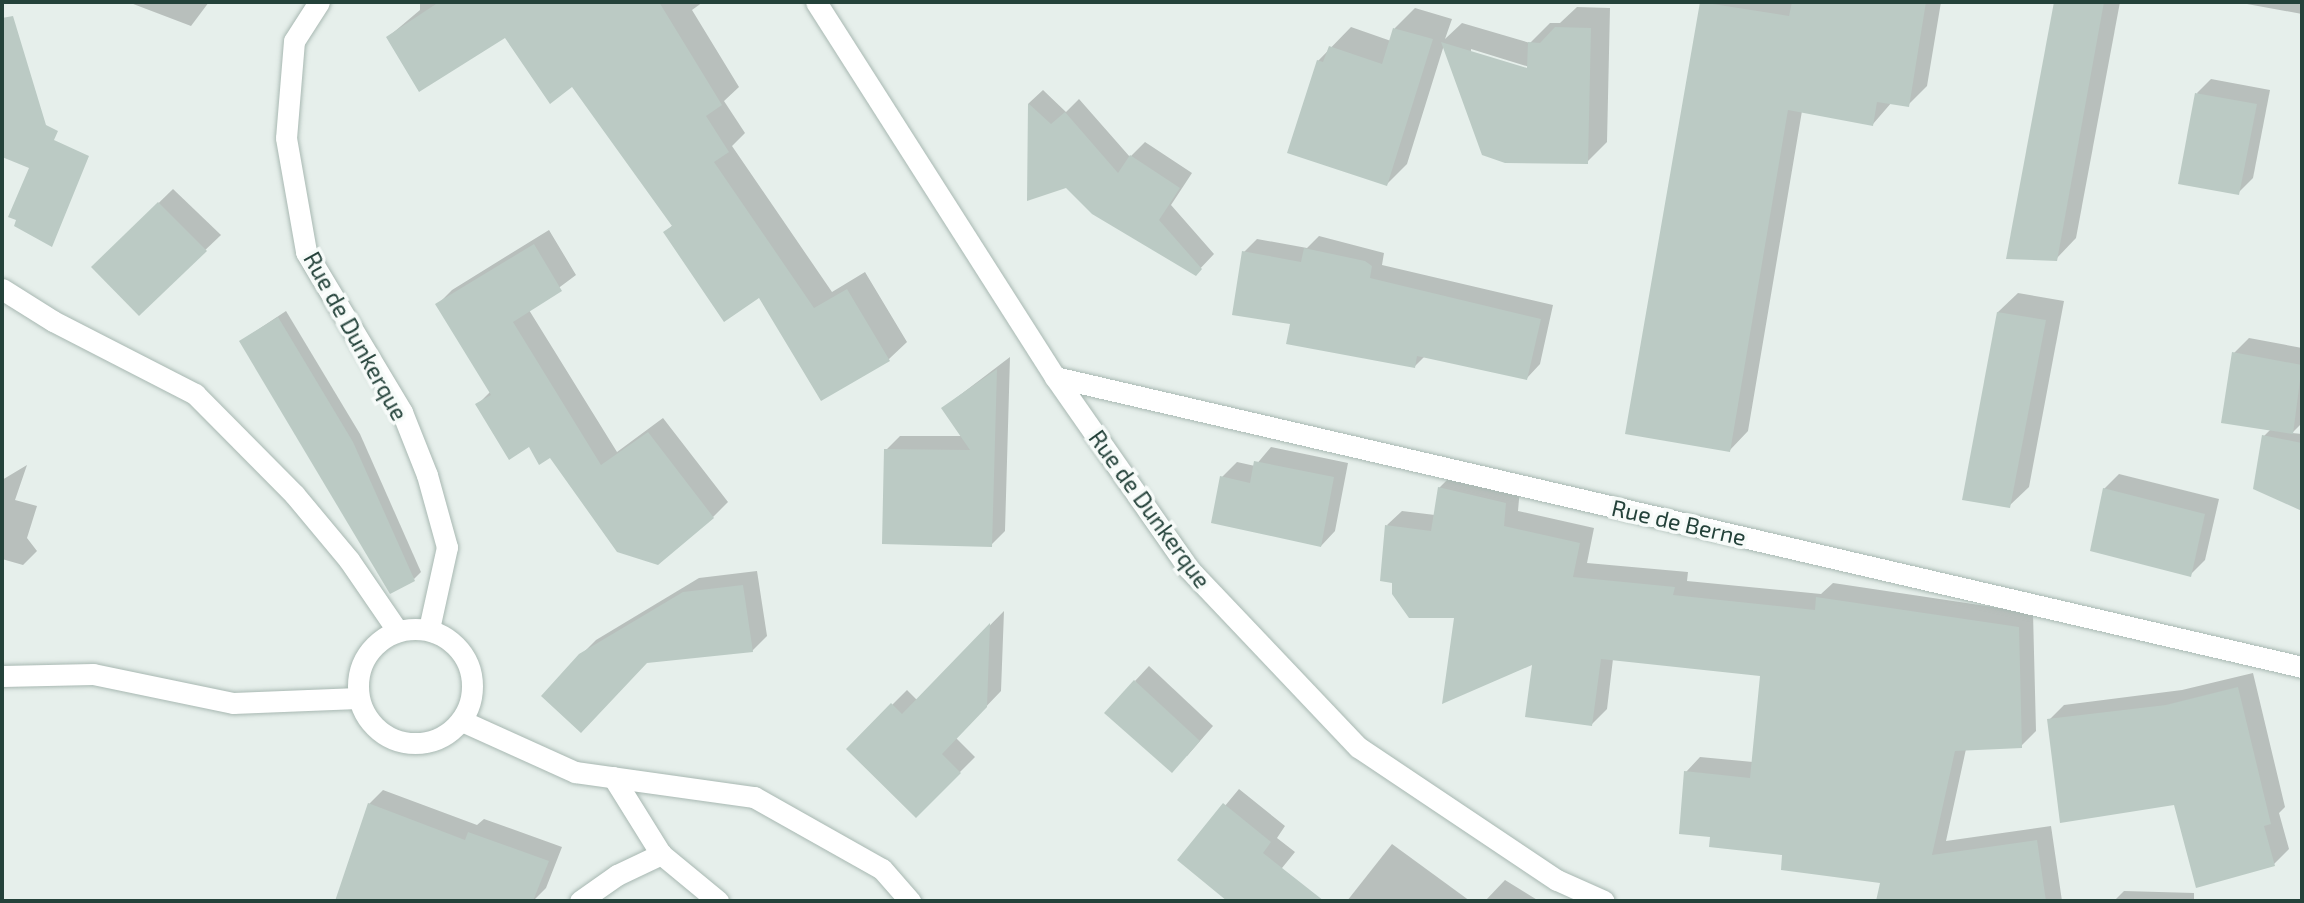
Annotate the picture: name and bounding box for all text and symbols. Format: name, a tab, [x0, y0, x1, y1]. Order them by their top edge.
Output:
street label: Rue de Dunkerque	[298, 247, 414, 425]
street label: Rue de Dunkerque	[1083, 425, 1217, 593]
street label: Rue de Berne	[1609, 493, 1749, 551]

